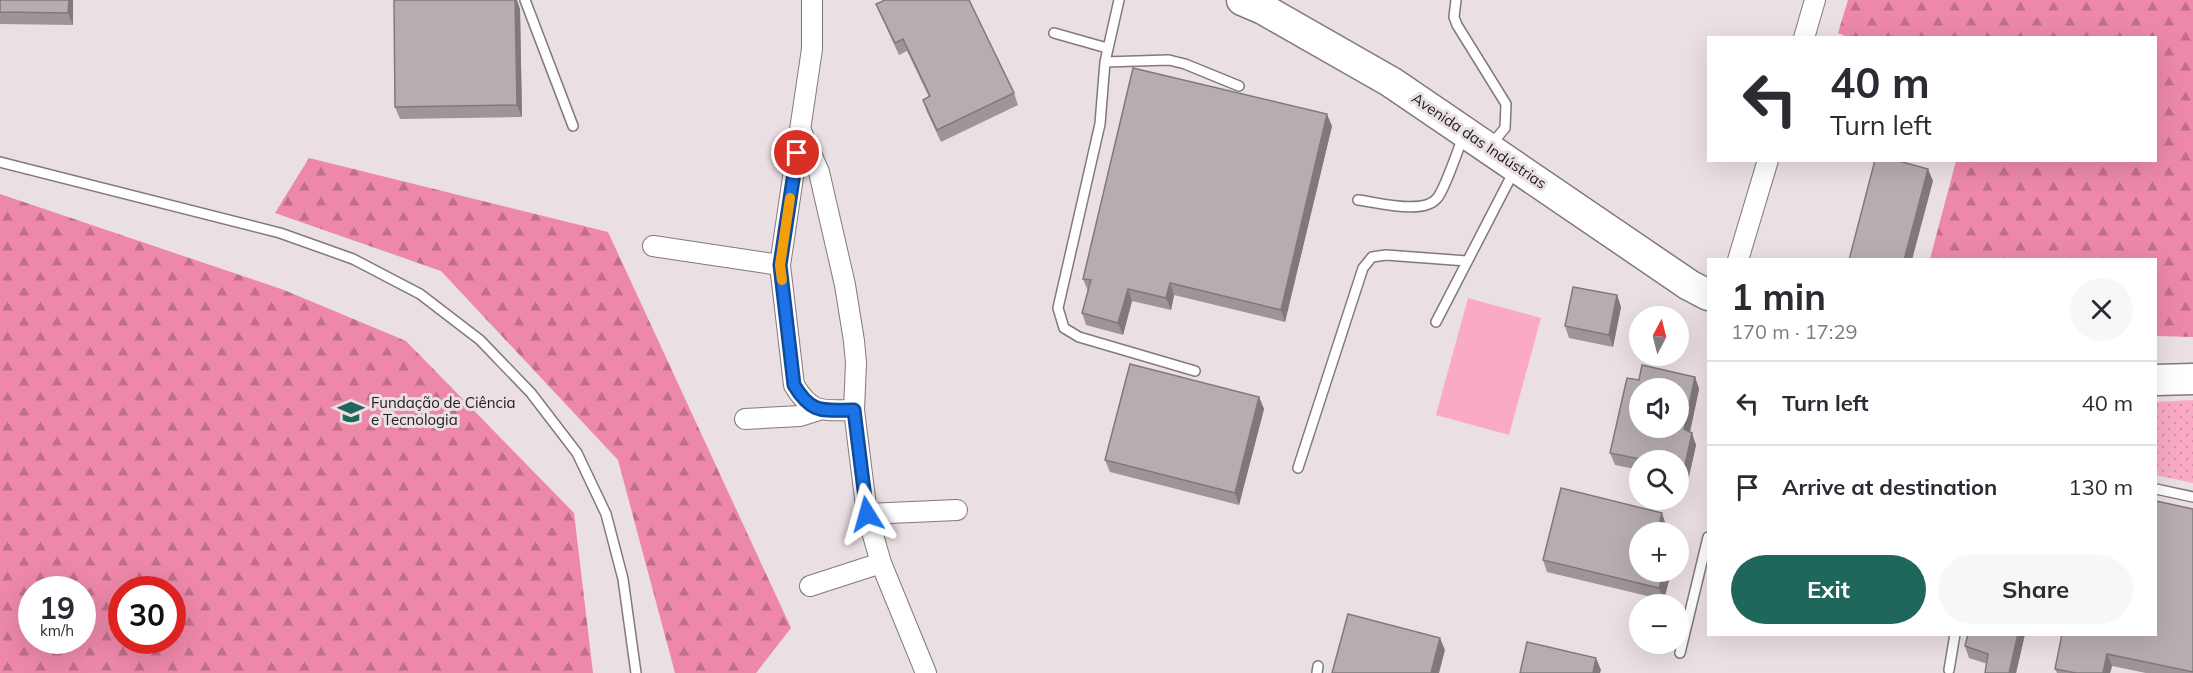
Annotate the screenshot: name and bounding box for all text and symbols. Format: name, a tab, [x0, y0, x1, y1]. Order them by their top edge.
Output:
text: 40 m	[1830, 56, 1930, 109]
icon: left	[1731, 60, 1809, 138]
street label: Avenida das Indústrias	[1408, 88, 1550, 193]
text: Turn left	[1830, 108, 1932, 142]
pin	[771, 127, 822, 178]
icon: arrive	[780, 136, 813, 169]
text: 1 min	[1731, 274, 1826, 319]
button: close	[2070, 278, 2133, 341]
north arrow	[1629, 306, 1689, 366]
map controls	[1629, 306, 1689, 654]
text: 170 m · 17:29	[1731, 319, 1857, 344]
button: sound	[1629, 378, 1689, 438]
icon: left	[1731, 387, 1764, 420]
text: Turn left	[1782, 389, 1869, 417]
text: 40 m	[2082, 389, 2133, 417]
place label: Fundação de Ciência e Tecnologia	[371, 393, 515, 429]
school or university icon: Fundação de Ciência e Tecnologia	[336, 397, 366, 427]
button: search	[1629, 450, 1689, 510]
icon: arrive	[1731, 471, 1764, 504]
text: Arrive at destination	[1782, 473, 1997, 501]
text: 130 m	[2068, 473, 2133, 501]
position arrow	[835, 482, 899, 546]
button: +	[1629, 522, 1689, 582]
button: Exit	[1731, 555, 1926, 624]
button: Share	[1938, 555, 2133, 624]
speed limit sign: 30	[108, 576, 186, 654]
text: 19	[39, 589, 75, 627]
button: −	[1629, 594, 1689, 654]
text: km/h	[40, 621, 74, 640]

